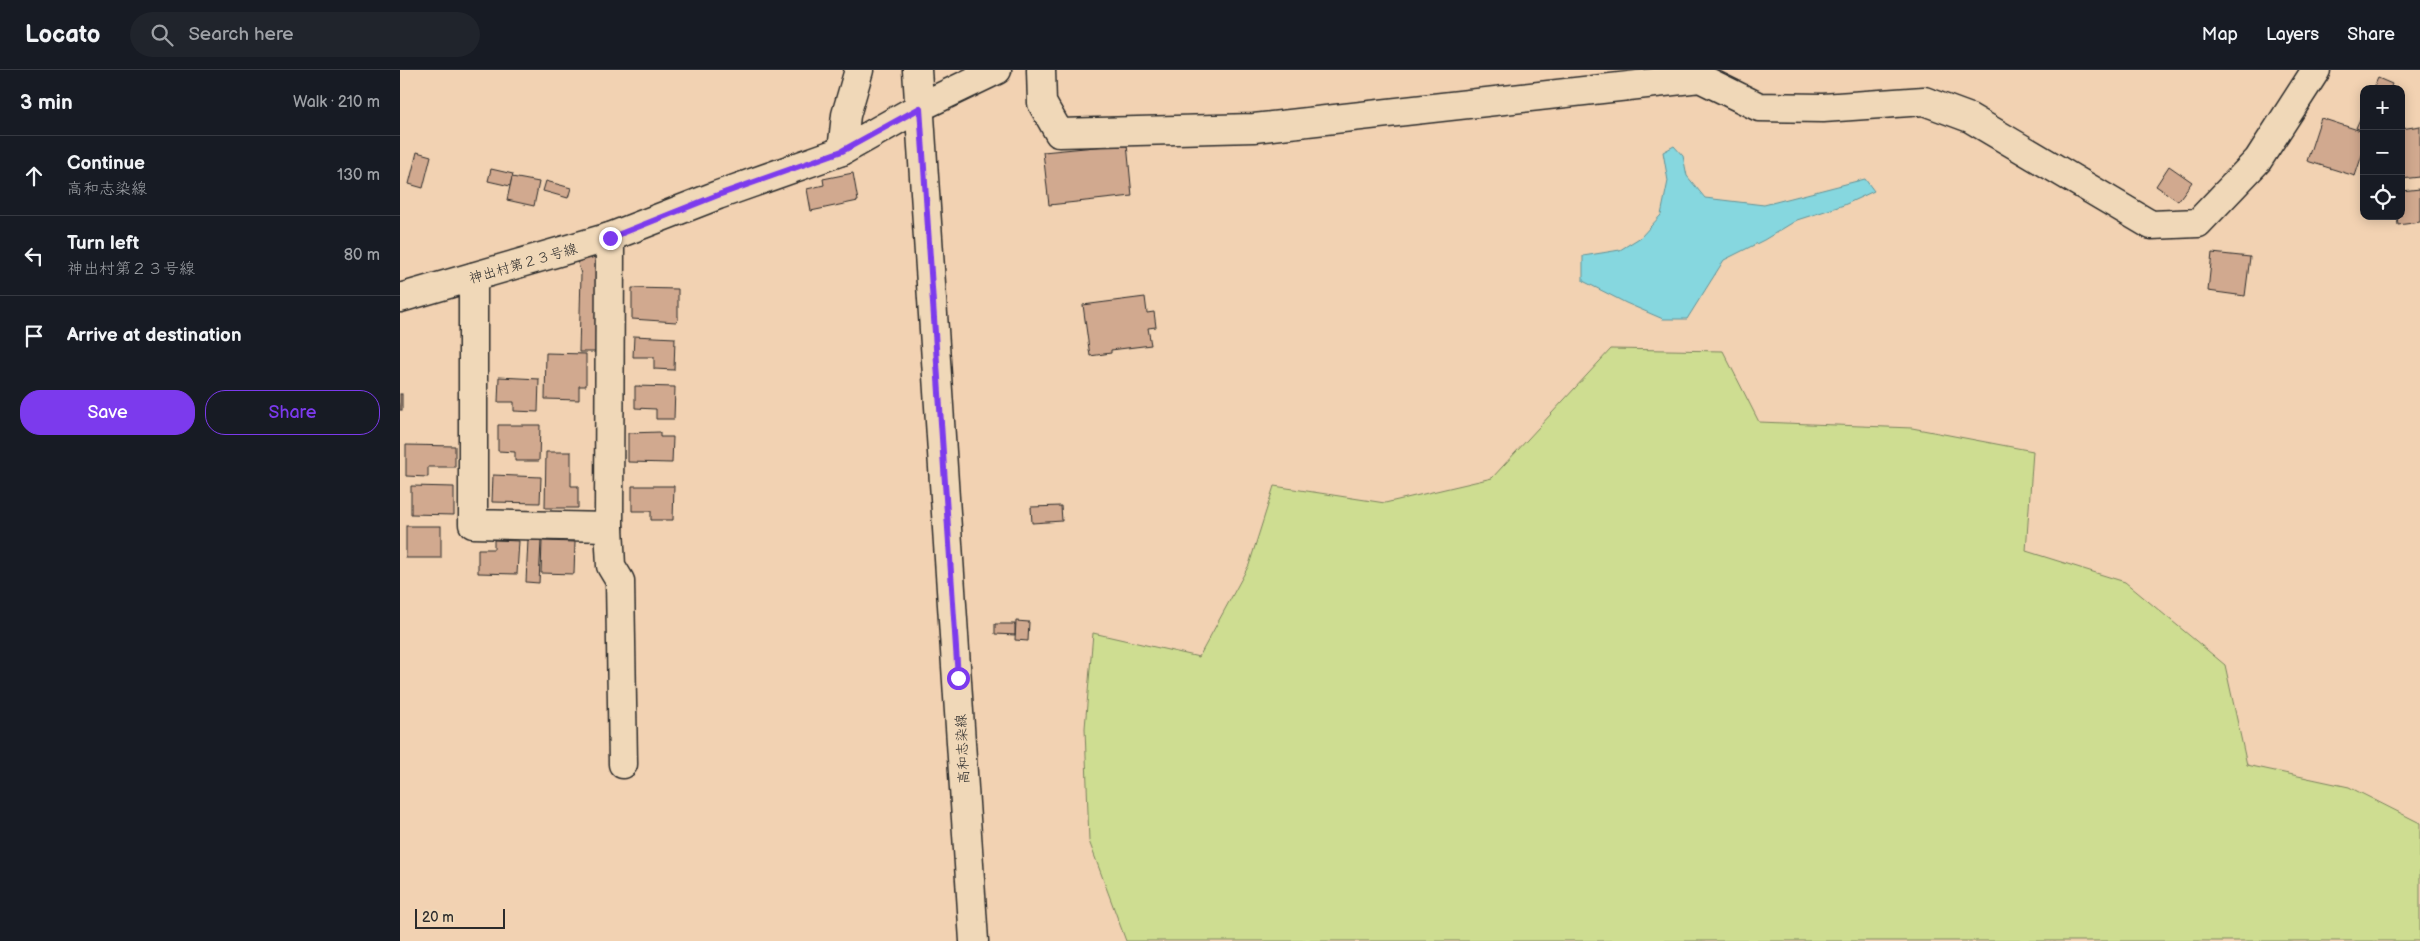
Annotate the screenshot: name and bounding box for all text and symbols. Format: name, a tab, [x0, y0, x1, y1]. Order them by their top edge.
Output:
search box	[130, 12, 480, 57]
text: Locato	[25, 20, 100, 49]
icon: search	[148, 21, 176, 49]
text: Search here	[188, 23, 294, 46]
text: Map	[2202, 24, 2238, 45]
text: Layers	[2266, 24, 2319, 45]
text: Share	[2347, 24, 2395, 45]
map controls	[2360, 85, 2405, 220]
button: +	[2360, 85, 2405, 130]
text: 3 min	[20, 90, 73, 115]
text: Walk · 210 m	[293, 93, 380, 112]
button: −	[2360, 130, 2405, 175]
text: Continue	[67, 152, 145, 175]
icon: ahead	[20, 162, 48, 190]
text: 130 m	[337, 166, 380, 185]
button: locate	[2360, 175, 2405, 220]
text: 高和志染線	[67, 180, 147, 199]
route end	[599, 227, 622, 250]
text: Turn left	[67, 232, 139, 255]
street label: 神出村第２３号線	[467, 240, 579, 287]
icon: left	[20, 242, 48, 270]
text: 80 m	[344, 246, 380, 265]
text: 神出村第２３号線	[67, 260, 195, 279]
icon: arrive	[20, 322, 48, 350]
text: Arrive at destination	[67, 324, 242, 347]
button: Save	[20, 390, 195, 435]
button: Share	[205, 390, 380, 435]
route start	[947, 667, 970, 690]
street label: 高和志染線	[952, 714, 973, 784]
scale bar	[415, 906, 505, 929]
text: 20 m	[422, 909, 454, 926]

